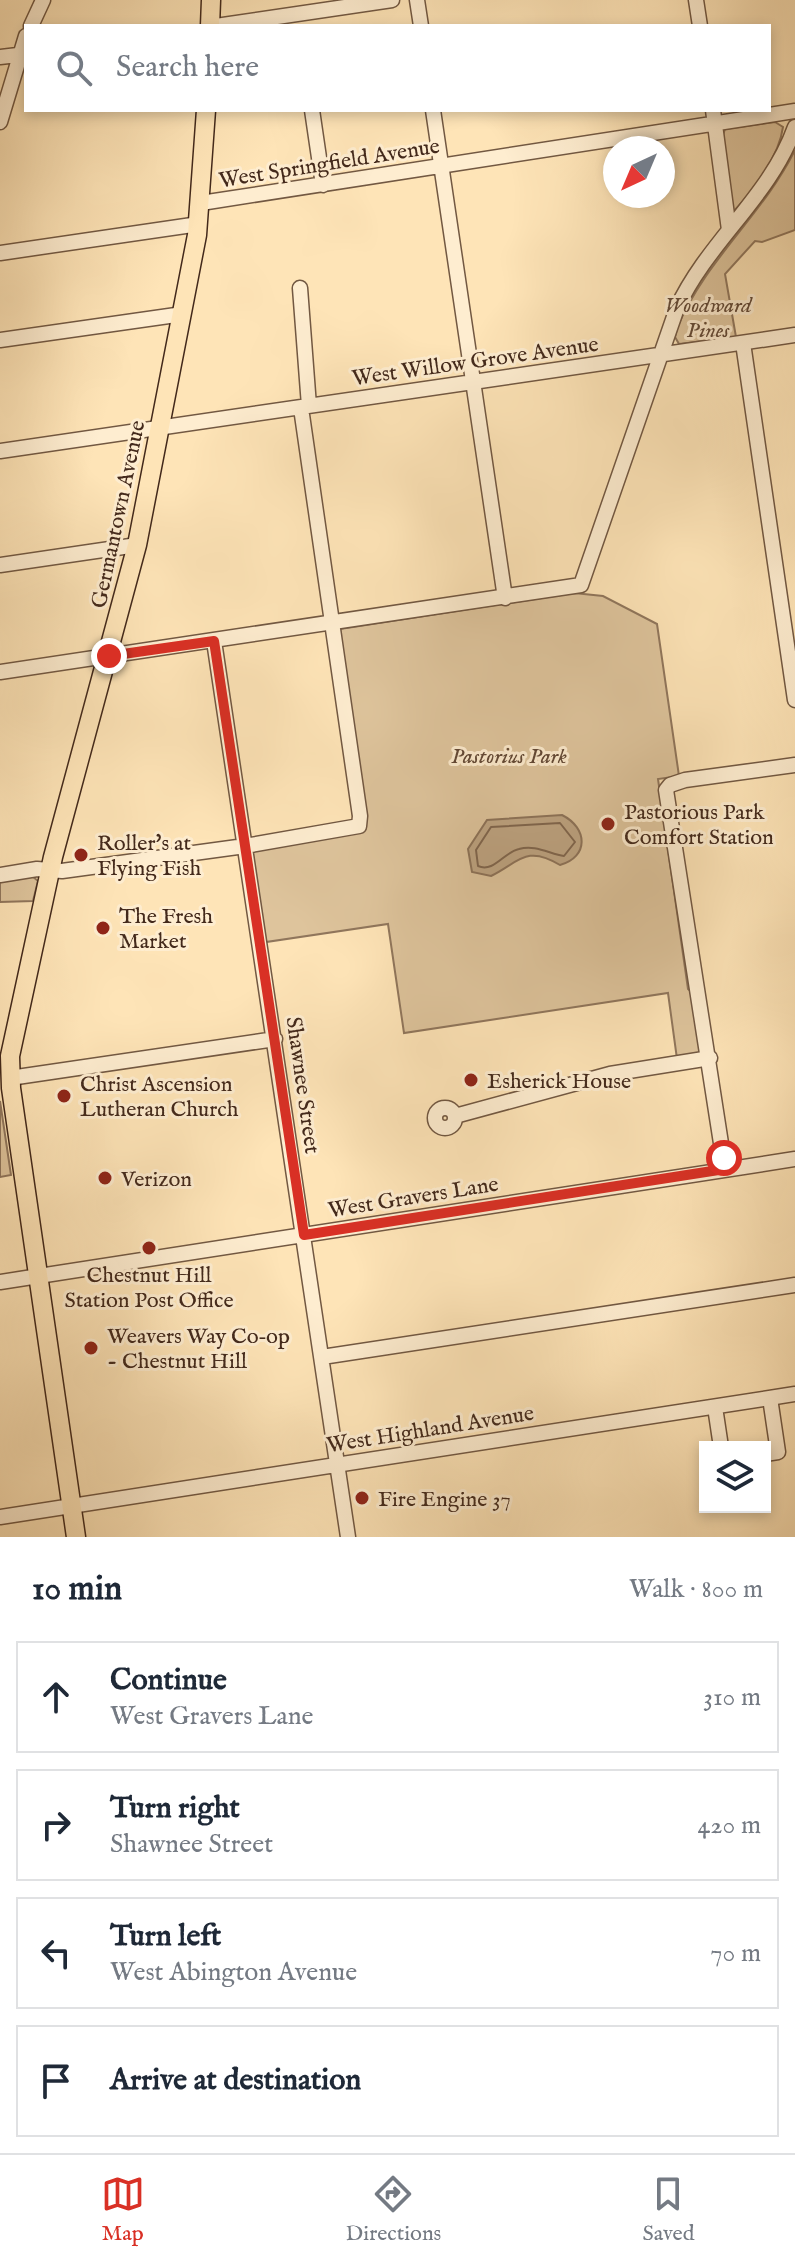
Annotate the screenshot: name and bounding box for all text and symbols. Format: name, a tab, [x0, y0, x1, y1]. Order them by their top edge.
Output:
search box	[24, 24, 771, 112]
icon: search	[52, 46, 96, 90]
text: Search here	[116, 49, 259, 87]
street label: West Springfield Avenue	[217, 133, 442, 195]
north arrow	[603, 136, 675, 208]
park label: Woodward Pines	[664, 292, 753, 345]
street label: West Willow Grove Avenue	[350, 331, 600, 393]
street label: Germantown Avenue	[85, 418, 153, 611]
route end	[91, 638, 127, 674]
park label: Pastorius Park	[451, 743, 567, 771]
place label: Pastorious Park Comfort Station	[624, 799, 774, 852]
marker: Pastorious Park Comfort Station	[599, 815, 617, 833]
place label: Roller's at Flying Fish	[97, 830, 201, 883]
marker: Roller's at Flying Fish	[72, 846, 90, 864]
place label: The Fresh Market	[119, 903, 213, 956]
marker: The Fresh Market	[94, 919, 112, 937]
street label: Shawnee Street	[279, 1015, 326, 1156]
place label: Esherick House	[487, 1068, 631, 1096]
place label: Christ Ascension Lutheran Church	[80, 1071, 239, 1124]
marker: Esherick House	[462, 1071, 480, 1089]
marker: Christ Ascension Lutheran Church	[55, 1087, 73, 1105]
route start	[706, 1140, 742, 1176]
place label: Verizon	[120, 1166, 192, 1194]
marker: Verizon	[96, 1169, 114, 1187]
street label: West Gravers Lane	[326, 1171, 501, 1225]
marker: Chestnut Hill Station Post Office	[140, 1239, 158, 1257]
place label: Chestnut Hill Station Post Office	[64, 1262, 234, 1315]
place label: Weavers Way Co‑op - Chestnut Hill	[107, 1323, 290, 1376]
marker: Weavers Way Co‑op - Chestnut Hill	[82, 1339, 100, 1357]
street label: West Highland Avenue	[325, 1400, 536, 1460]
map controls	[699, 1441, 771, 1513]
button: layers	[699, 1441, 771, 1513]
place label: Fire Engine 37	[378, 1486, 511, 1514]
marker: Fire Engine 37	[353, 1489, 371, 1507]
text: 10 min	[32, 1568, 122, 1611]
text: Walk · 800 m	[629, 1573, 763, 1606]
text: Continue	[110, 1662, 227, 1700]
icon: ahead	[34, 1675, 78, 1719]
text: 310 m	[703, 1681, 761, 1714]
text: West Gravers Lane	[110, 1700, 314, 1733]
text: Turn right	[110, 1790, 240, 1828]
icon: right	[34, 1803, 78, 1847]
text: 420 m	[698, 1809, 761, 1842]
text: Shawnee Street	[110, 1828, 273, 1861]
text: Turn left	[110, 1918, 221, 1956]
icon: left	[34, 1931, 78, 1975]
text: 70 m	[710, 1937, 761, 1970]
text: West Abington Avenue	[110, 1956, 357, 1989]
icon: arrive	[34, 2059, 78, 2103]
text: Arrive at destination	[110, 2062, 361, 2100]
tab: Map	[101, 2172, 145, 2248]
tab: Directions	[346, 2172, 441, 2248]
tab: Saved	[642, 2172, 694, 2248]

